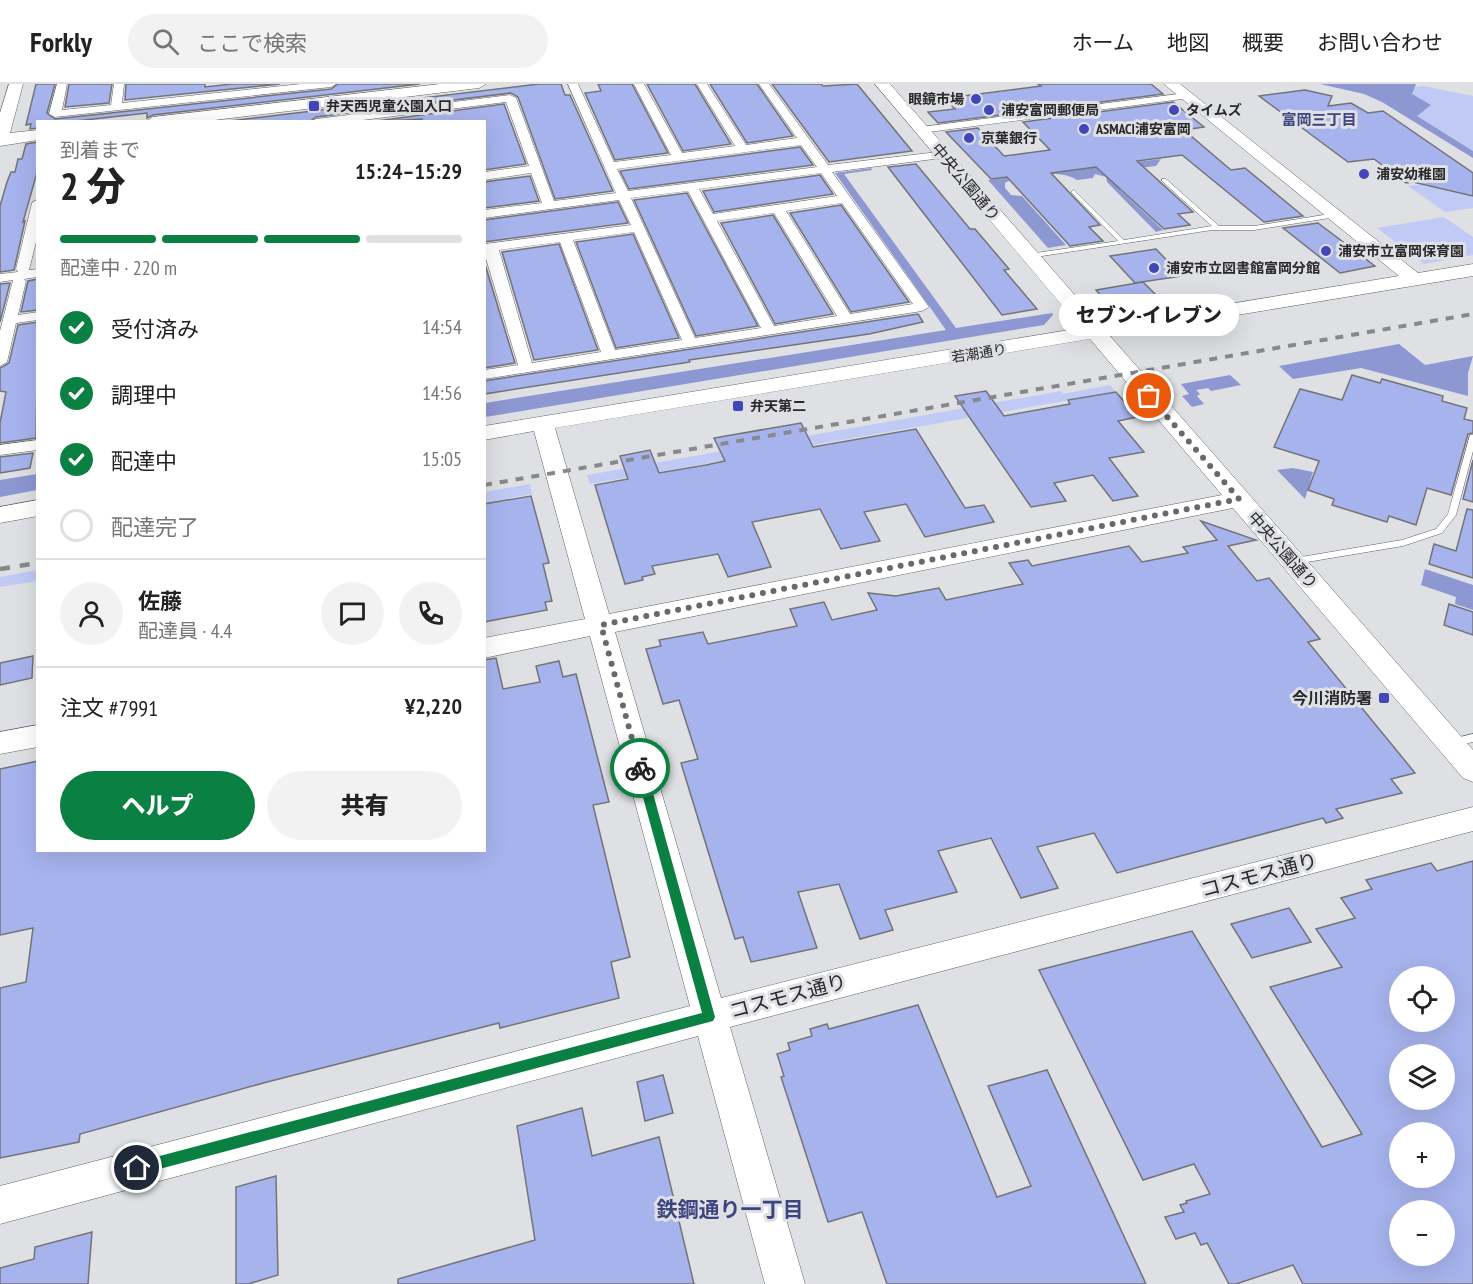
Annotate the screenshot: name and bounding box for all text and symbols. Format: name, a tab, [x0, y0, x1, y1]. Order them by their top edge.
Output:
search box	[128, 14, 548, 68]
text: Forkly	[30, 23, 92, 60]
icon: search	[149, 25, 182, 58]
text: ここで検索	[197, 29, 307, 57]
text: ホーム	[1072, 29, 1134, 56]
text: 地図	[1167, 29, 1209, 56]
text: 概要	[1242, 29, 1284, 56]
text: お問い合わせ	[1317, 29, 1443, 56]
place label: 眼鏡市場	[908, 90, 964, 108]
marker: 眼鏡市場	[969, 92, 983, 106]
place label: 弁天西児童公園入口	[326, 97, 452, 115]
marker: 弁天西児童公園入口	[307, 99, 321, 113]
place label: 浦安富岡郵便局	[1001, 101, 1099, 119]
place label: タイムズ	[1186, 101, 1242, 119]
marker: 浦安富岡郵便局	[982, 103, 996, 117]
marker: タイムズ	[1167, 103, 1181, 117]
district label: 富岡三丁目	[1281, 110, 1357, 129]
place label: ASMACI浦安富岡	[1095, 120, 1191, 138]
marker: ASMACI浦安富岡	[1077, 122, 1091, 136]
place label: 京葉銀行	[981, 129, 1037, 147]
marker: 京葉銀行	[962, 131, 976, 145]
text: 到着まで	[60, 137, 140, 163]
street label: 中央公園通り	[927, 139, 1005, 225]
text: 15:24–15:29	[355, 157, 462, 185]
text: 2 分	[60, 160, 126, 211]
place label: 浦安幼稚園	[1376, 165, 1446, 183]
marker: 浦安幼稚園	[1357, 167, 1371, 181]
place label: 浦安市立富岡保育園	[1338, 242, 1464, 260]
marker: 浦安市立富岡保育園	[1319, 244, 1333, 258]
text: 配達中 · 220 m	[60, 255, 177, 281]
place label: 浦安市立図書館富岡分館	[1166, 259, 1320, 277]
marker: 浦安市立図書館富岡分館	[1147, 261, 1161, 275]
callout: セブン-イレブン	[1059, 294, 1239, 336]
text: セブン-イレブン	[1076, 302, 1222, 328]
icon: check	[60, 311, 93, 344]
text: 14:54	[422, 314, 462, 340]
text: 受付済み	[111, 315, 199, 343]
street label: 若潮通り	[950, 340, 1008, 366]
pin	[1123, 370, 1174, 421]
icon: check	[60, 377, 93, 410]
icon: bag	[1132, 379, 1165, 412]
text: 14:56	[422, 380, 462, 406]
text: 調理中	[111, 381, 177, 409]
place label: 弁天第二	[750, 397, 806, 415]
marker: 弁天第二	[731, 399, 745, 413]
icon: check	[60, 443, 93, 476]
text: 15:05	[422, 446, 462, 472]
text: 配達中	[111, 447, 177, 475]
street label: 中央公園通り	[1244, 507, 1322, 593]
text: 配達完了	[111, 513, 199, 541]
button: person	[60, 582, 123, 645]
button: chat	[321, 582, 384, 645]
button: phone	[399, 582, 462, 645]
text: 佐藤	[138, 587, 182, 615]
text: 配達員 · 4.4	[138, 618, 232, 644]
place label: 今川消防署	[1292, 688, 1372, 708]
marker: 今川消防署	[1377, 691, 1391, 705]
text: ¥2,220	[405, 692, 462, 720]
text: 注文 #7991	[60, 694, 158, 722]
courier	[610, 738, 670, 798]
icon: bike	[624, 752, 657, 785]
button: ヘルプ	[60, 771, 255, 840]
button: 共有	[267, 771, 462, 840]
street label: コスモス通り	[1198, 847, 1320, 903]
map controls	[1389, 966, 1455, 1266]
button: locate	[1389, 966, 1455, 1032]
street label: コスモス通り	[727, 968, 849, 1024]
button: layers	[1389, 1044, 1455, 1110]
button: +	[1389, 1122, 1455, 1188]
pin	[111, 1142, 162, 1193]
icon: home	[120, 1151, 153, 1184]
district label: 鉄鋼通り一丁目	[657, 1196, 804, 1223]
button: −	[1389, 1200, 1455, 1266]

